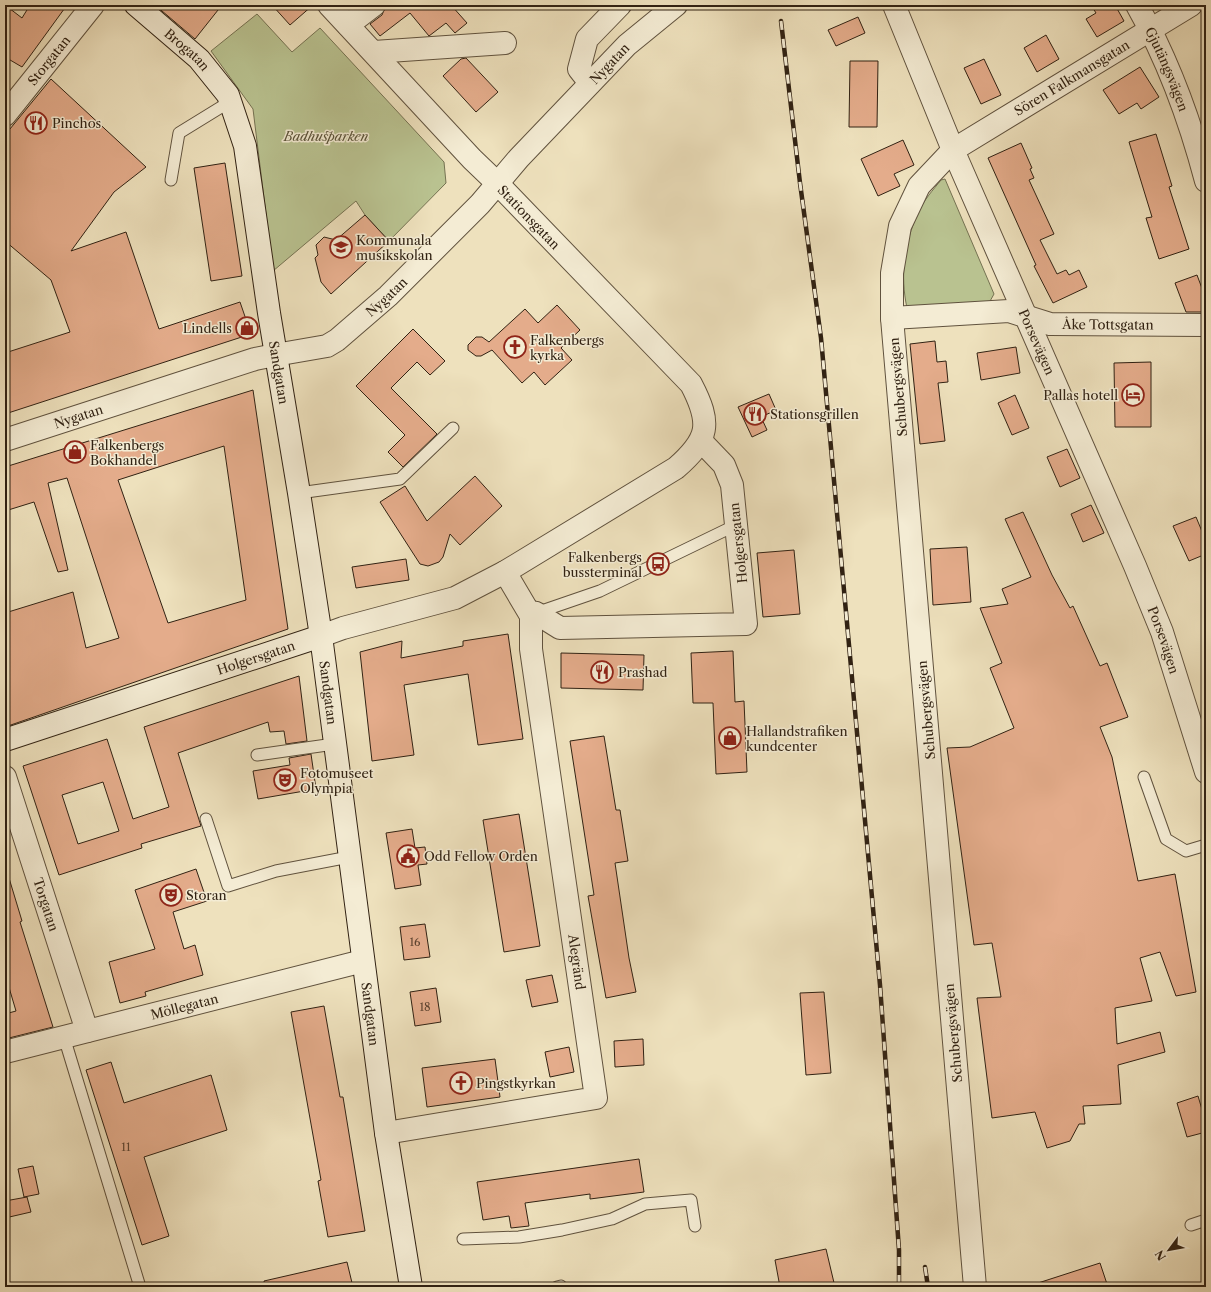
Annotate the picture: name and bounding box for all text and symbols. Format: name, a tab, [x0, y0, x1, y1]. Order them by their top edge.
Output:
street label: Gjutängsvägen	[1142, 24, 1192, 113]
street label: Brogatan	[161, 25, 213, 74]
street label: Storgatan	[24, 32, 73, 88]
street label: Sören Falkmansgatan	[1011, 36, 1132, 119]
street label: Nygatan	[586, 40, 633, 87]
restaurant icon: Pinchos	[23, 110, 49, 136]
place label: Pinchos	[52, 115, 102, 131]
park label: Badhusparken	[283, 128, 369, 144]
street label: Stationsgatan	[494, 182, 564, 252]
place label: Kommunala musikskolan	[356, 232, 433, 263]
school or university icon: Kommunala musikskolan	[328, 234, 354, 260]
street label: Nygatan	[362, 274, 410, 320]
street label: Porsevägen	[1016, 307, 1058, 377]
shop icon: Lindells	[234, 315, 260, 341]
street label: Åke Tottsgatan	[1061, 316, 1154, 333]
place label: Lindells	[183, 320, 232, 336]
place label: Falkenbergs kyrka	[530, 332, 605, 363]
church icon: Falkenbergs kyrka	[502, 334, 528, 360]
street label: Schubergsvägen	[886, 337, 910, 437]
street label: Sandgatan	[266, 340, 292, 405]
hotel icon: Pallas hotell	[1120, 382, 1146, 408]
place label: Pallas hotell	[1043, 387, 1118, 403]
street label: Nygatan	[52, 401, 105, 432]
restaurant icon: Stationsgrillen	[742, 401, 768, 427]
place label: Stationsgrillen	[770, 406, 859, 422]
place label: Falkenbergs Bokhandel	[90, 437, 165, 468]
shop icon: Falkenbergs Bokhandel	[62, 439, 88, 465]
street label: Holgersgatan	[726, 502, 750, 584]
place label: Falkenbergs bussterminal	[563, 549, 642, 580]
bus stop icon: Falkenbergs bussterminal	[645, 551, 671, 577]
street label: Porsevägen	[1144, 604, 1183, 676]
street label: Holgersgatan	[215, 637, 297, 678]
restaurant icon: Prashad	[589, 659, 615, 685]
street label: Sandgatan	[316, 660, 340, 725]
street label: Schubergsvägen	[914, 660, 938, 760]
place label: Prashad	[618, 664, 668, 680]
place label: Hallandstrafiken kundcenter	[746, 723, 848, 754]
shop icon: Hallandstrafiken kundcenter	[717, 725, 743, 751]
place label: Fotomuseet Olympia	[300, 765, 374, 796]
theatre icon: Fotomuseet Olympia	[272, 767, 298, 793]
public building icon: Odd Fellow Orden	[395, 843, 421, 869]
place label: Odd Fellow Orden	[424, 848, 538, 864]
street label: Torgatan	[30, 876, 62, 933]
theatre icon: Storan	[158, 882, 184, 908]
place label: Storan	[186, 887, 227, 903]
street label: Alegränd	[565, 932, 589, 991]
house number: 16	[409, 935, 421, 949]
street label: Sandgatan	[358, 981, 383, 1047]
street label: Schubergsvägen	[941, 983, 965, 1083]
street label: Möllegatan	[149, 990, 220, 1023]
house number: 18	[419, 1000, 431, 1014]
church icon: Pingstkyrkan	[448, 1070, 474, 1096]
place label: Pingstkyrkan	[476, 1075, 556, 1091]
house number: 11	[121, 1140, 131, 1154]
north arrow	[1149, 1230, 1189, 1270]
text: N	[1152, 1247, 1169, 1263]

